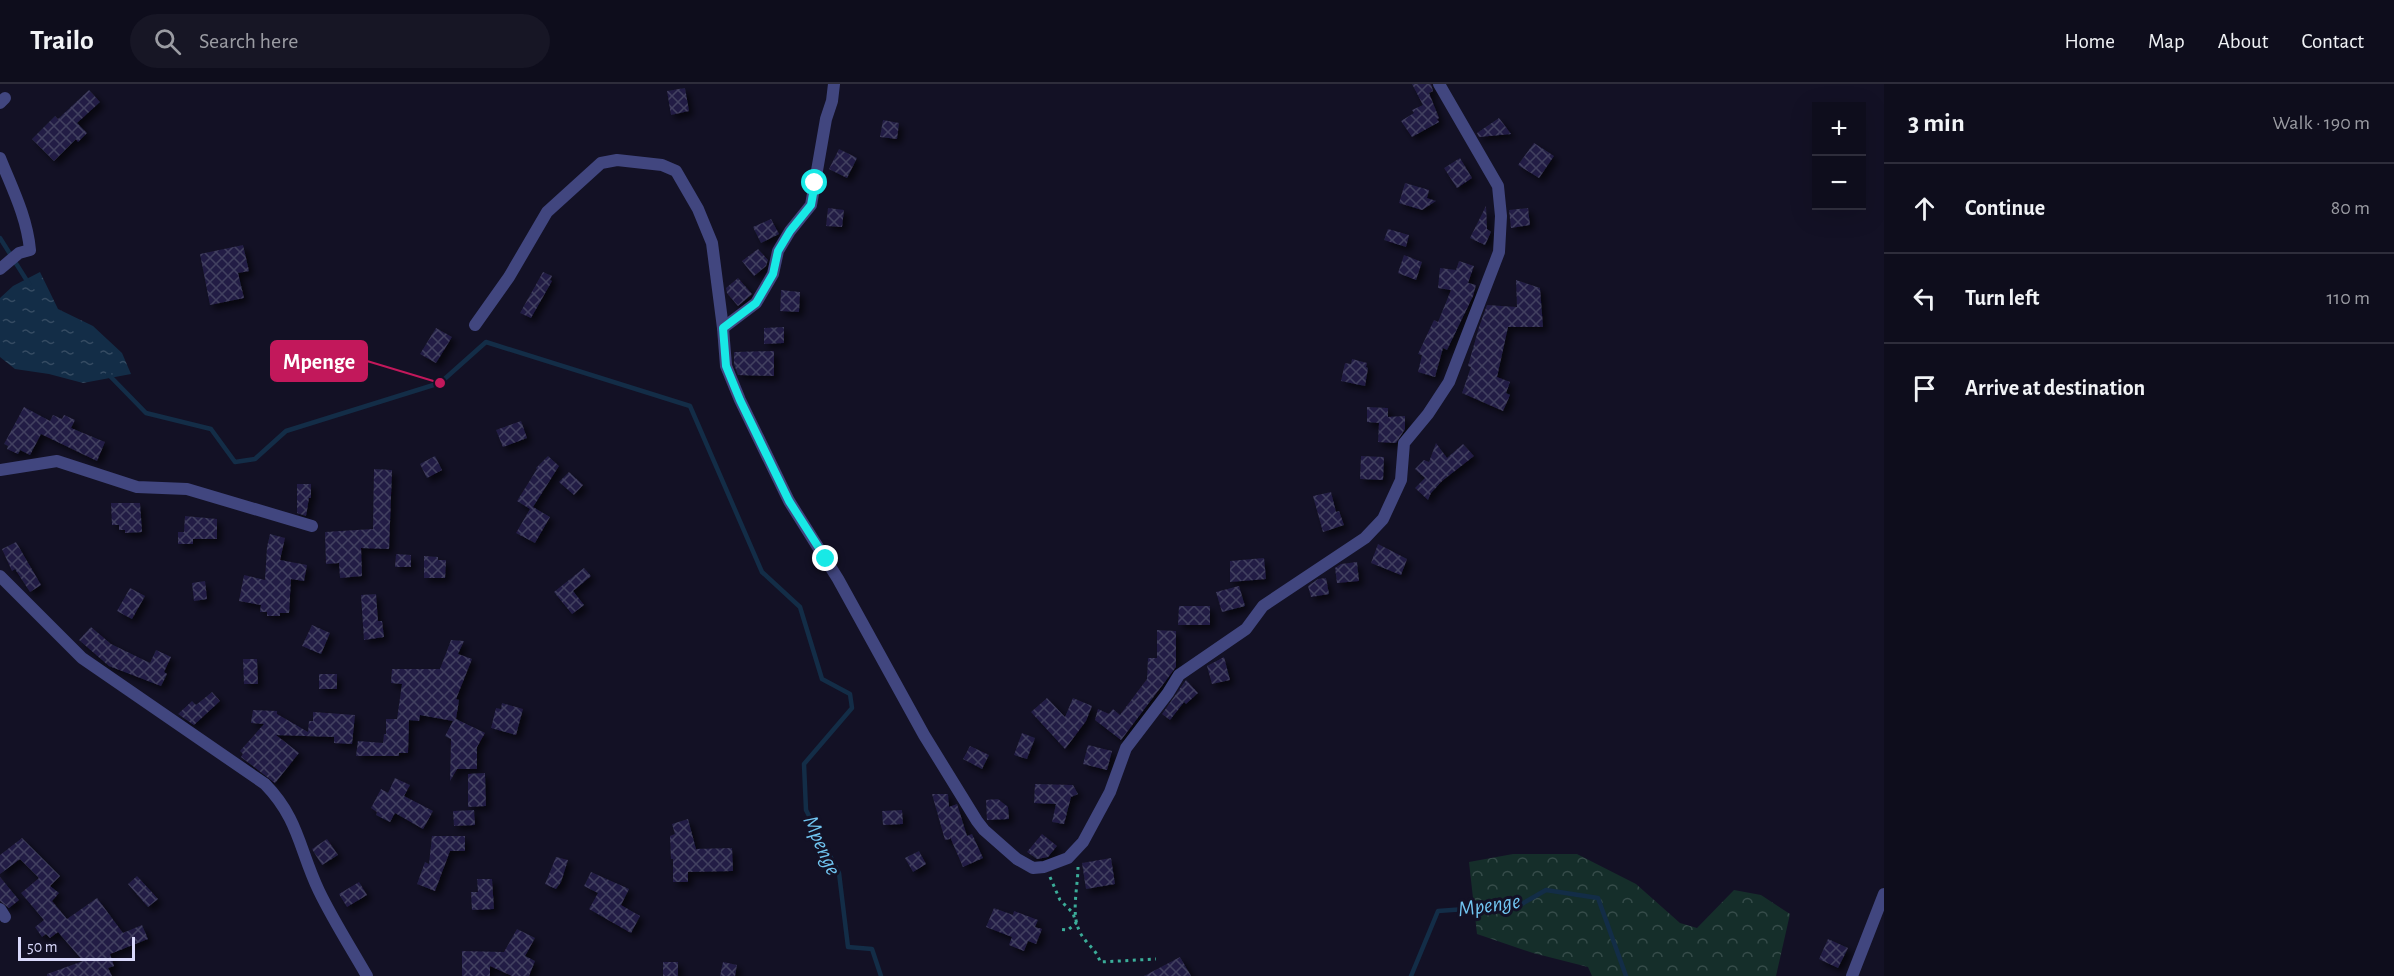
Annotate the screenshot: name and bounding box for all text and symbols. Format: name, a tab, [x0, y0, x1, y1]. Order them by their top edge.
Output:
search box	[130, 14, 550, 68]
icon: search	[151, 25, 184, 58]
text: Trailo	[30, 27, 94, 55]
text: Search here	[199, 30, 298, 52]
text: Home	[2064, 31, 2115, 52]
text: Map	[2148, 31, 2185, 52]
text: About	[2218, 31, 2268, 52]
text: Contact	[2301, 31, 2364, 52]
map controls	[1812, 102, 1866, 210]
button: +	[1812, 102, 1866, 156]
text: 3 min	[1908, 110, 1965, 136]
text: Walk · 190 m	[2273, 113, 2370, 133]
button: −	[1812, 156, 1866, 210]
route start	[801, 169, 827, 195]
icon: ahead	[1908, 192, 1941, 225]
text: Continue	[1965, 197, 2045, 219]
text: 80 m	[2331, 198, 2370, 218]
icon: left	[1908, 282, 1941, 315]
text: Turn left	[1965, 287, 2039, 309]
text: 110 m	[2326, 288, 2370, 308]
callout: Mpenge	[271, 341, 367, 381]
text: Mpenge	[283, 351, 355, 373]
icon: arrive	[1908, 372, 1941, 405]
text: Arrive at destination	[1965, 377, 2145, 399]
route end	[812, 545, 838, 571]
water label: Mpenge	[798, 812, 845, 879]
water label: Mpenge	[1457, 890, 1522, 921]
scale bar	[18, 934, 135, 962]
text: 50 m	[27, 939, 58, 955]

